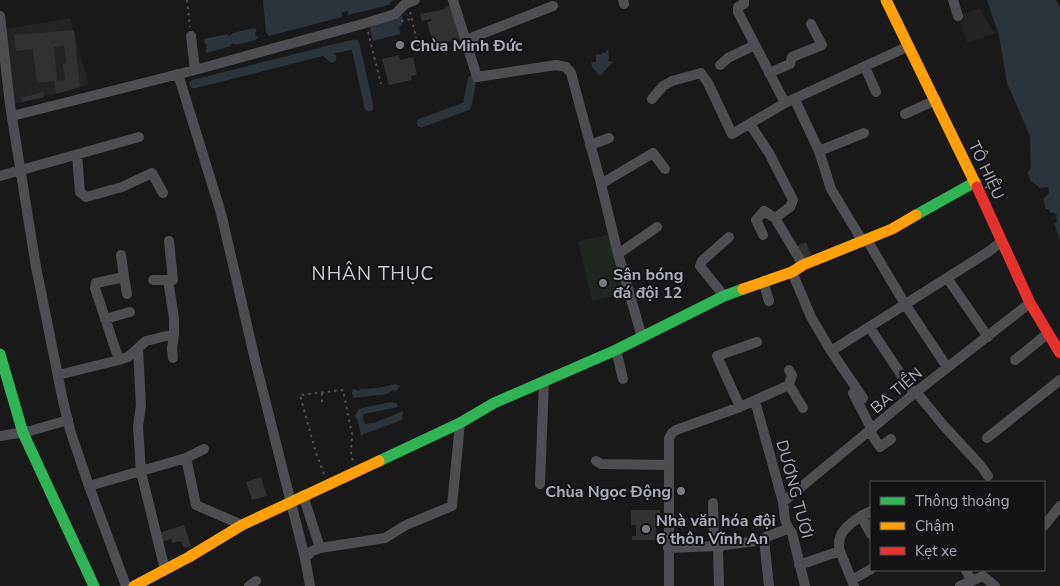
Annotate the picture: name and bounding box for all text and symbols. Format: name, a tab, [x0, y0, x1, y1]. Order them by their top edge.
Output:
place label: Chùa Minh Đức	[410, 35, 523, 57]
marker: Chùa Minh Đức	[394, 39, 406, 51]
street label: TÔ HIỆU	[963, 137, 1009, 203]
district label: NHÂN THỤC	[312, 261, 434, 287]
place label: Sân bóng đá đội 12	[613, 264, 683, 304]
marker: Sân bóng đá đội 12	[597, 277, 609, 289]
street label: BA TIỀN	[865, 362, 927, 419]
street label: DƯƠNG TƯƠI	[770, 438, 818, 541]
place label: Chùa Ngọc Động	[545, 481, 671, 503]
legend	[870, 481, 1045, 571]
marker: Chùa Ngọc Động	[675, 485, 687, 497]
text: Thông thoáng	[915, 491, 1009, 511]
place label: Nhà văn hóa đội 6 thôn Vĩnh An	[656, 510, 776, 550]
text: Chậm	[915, 516, 954, 536]
marker: Nhà văn hóa đội 6 thôn Vĩnh An	[640, 523, 652, 535]
text: Kẹt xe	[915, 541, 957, 561]

